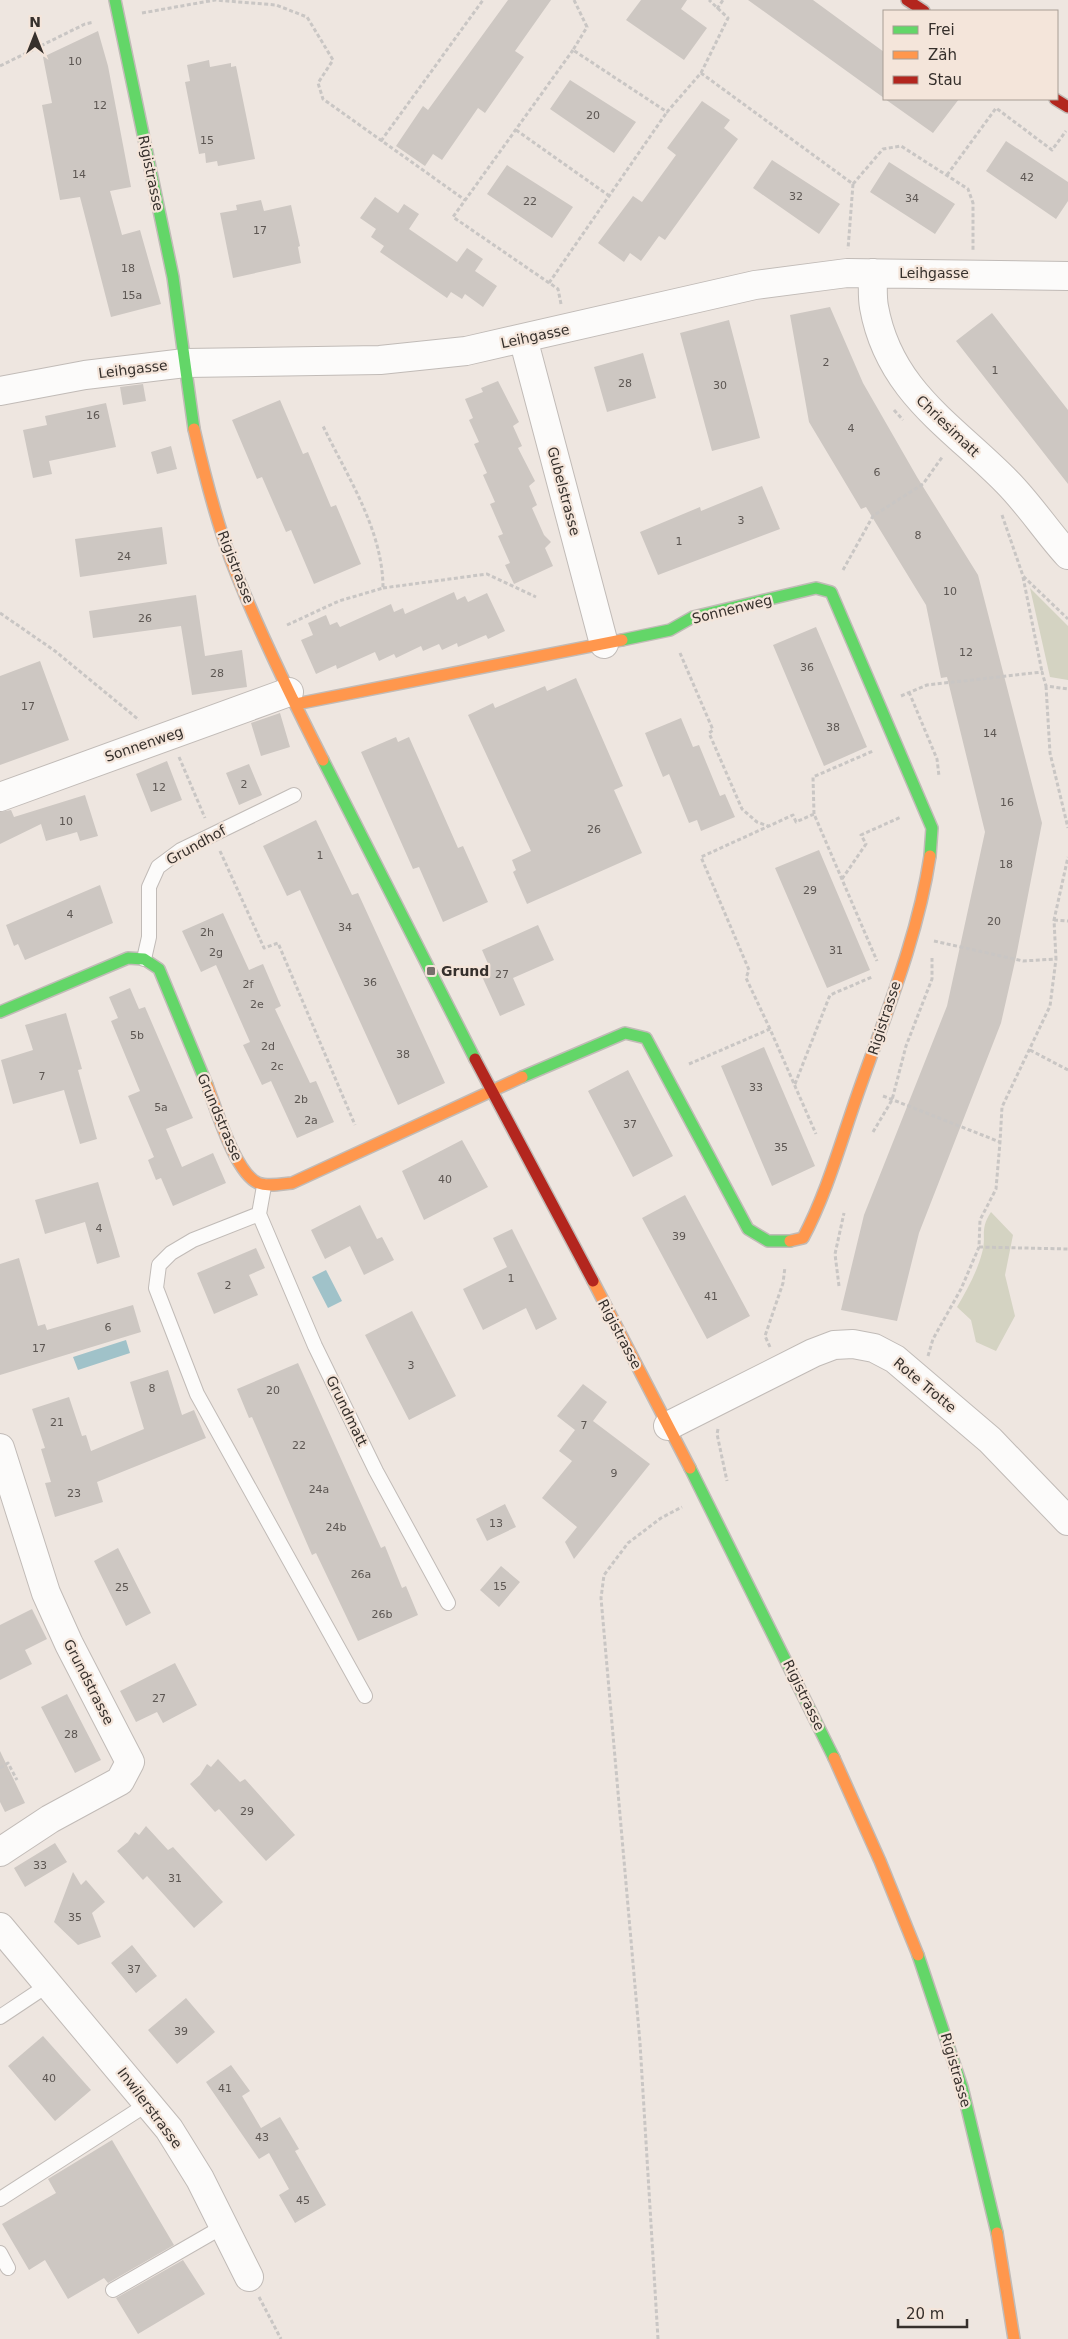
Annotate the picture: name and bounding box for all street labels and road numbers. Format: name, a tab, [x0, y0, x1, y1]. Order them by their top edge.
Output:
street label: Rigistrasse	[135, 134, 167, 212]
street label: Leihgasse	[899, 265, 969, 281]
street label: Leihgasse	[499, 321, 571, 351]
street label: Leihgasse	[97, 357, 169, 381]
street label: Chriesimatt	[913, 392, 983, 460]
street label: Gubelstrasse	[544, 445, 584, 537]
street label: Rigistrasse	[215, 528, 257, 606]
street label: Sonnenweg	[690, 591, 774, 627]
street label: Sonnenweg	[103, 723, 185, 765]
street label: Grundhof	[163, 822, 230, 868]
street label: Rigistrasse	[865, 979, 903, 1057]
street label: Grundstrasse	[194, 1071, 246, 1163]
street label: Rigistrasse	[595, 1296, 645, 1372]
street label: Rote Trotte	[891, 1354, 959, 1416]
street label: Grundmatt	[323, 1373, 371, 1449]
street label: Grundstrasse	[61, 1637, 117, 1727]
street label: Rigistrasse	[780, 1657, 828, 1733]
street label: Rigistrasse	[938, 2031, 974, 2109]
street label: Inwilerstrasse	[114, 2064, 186, 2152]

